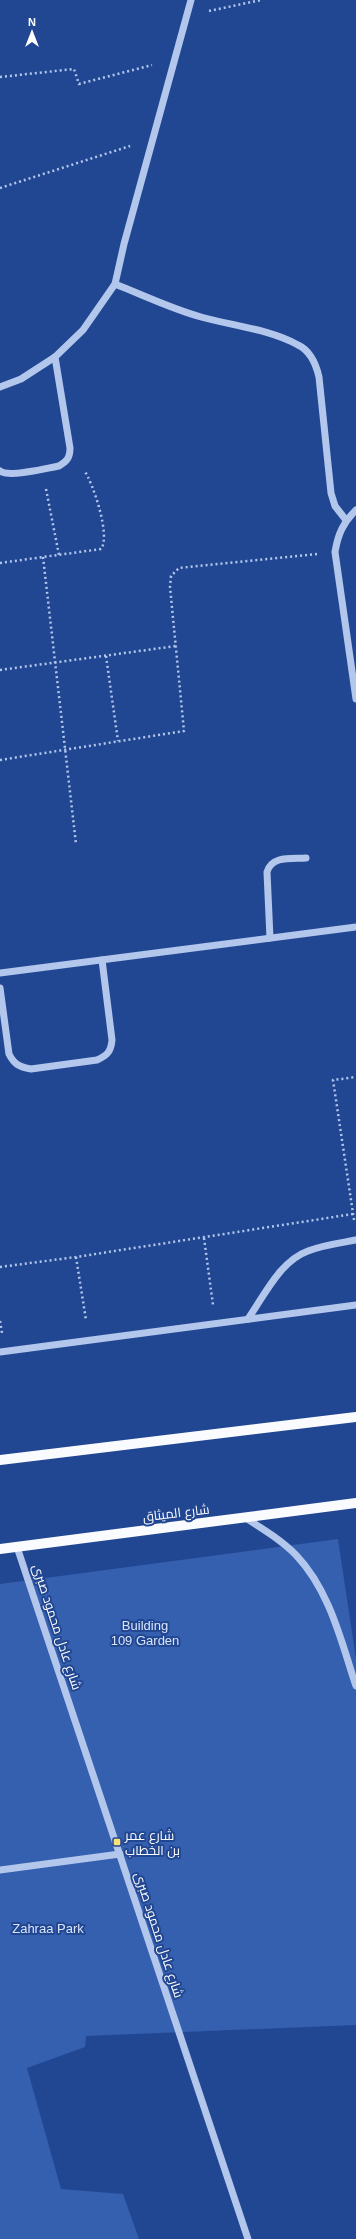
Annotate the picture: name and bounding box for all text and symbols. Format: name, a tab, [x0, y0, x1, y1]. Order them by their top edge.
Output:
north arrow	[12, 12, 52, 52]
text: N	[28, 16, 36, 28]
street label: شارع الميثاق	[142, 1501, 210, 1526]
street label: شارع عادل محمود صبرى	[29, 1562, 84, 1692]
park label: Building 109 Garden	[111, 1618, 179, 1648]
place label: شارع عمر بن الخطاب	[124, 1828, 180, 1858]
marker: شارع عمر بن الخطاب	[112, 1837, 122, 1847]
street label: شارع عادل محمود صبرى	[131, 1870, 186, 2000]
park label: Zahraa Park	[12, 1921, 84, 1936]

